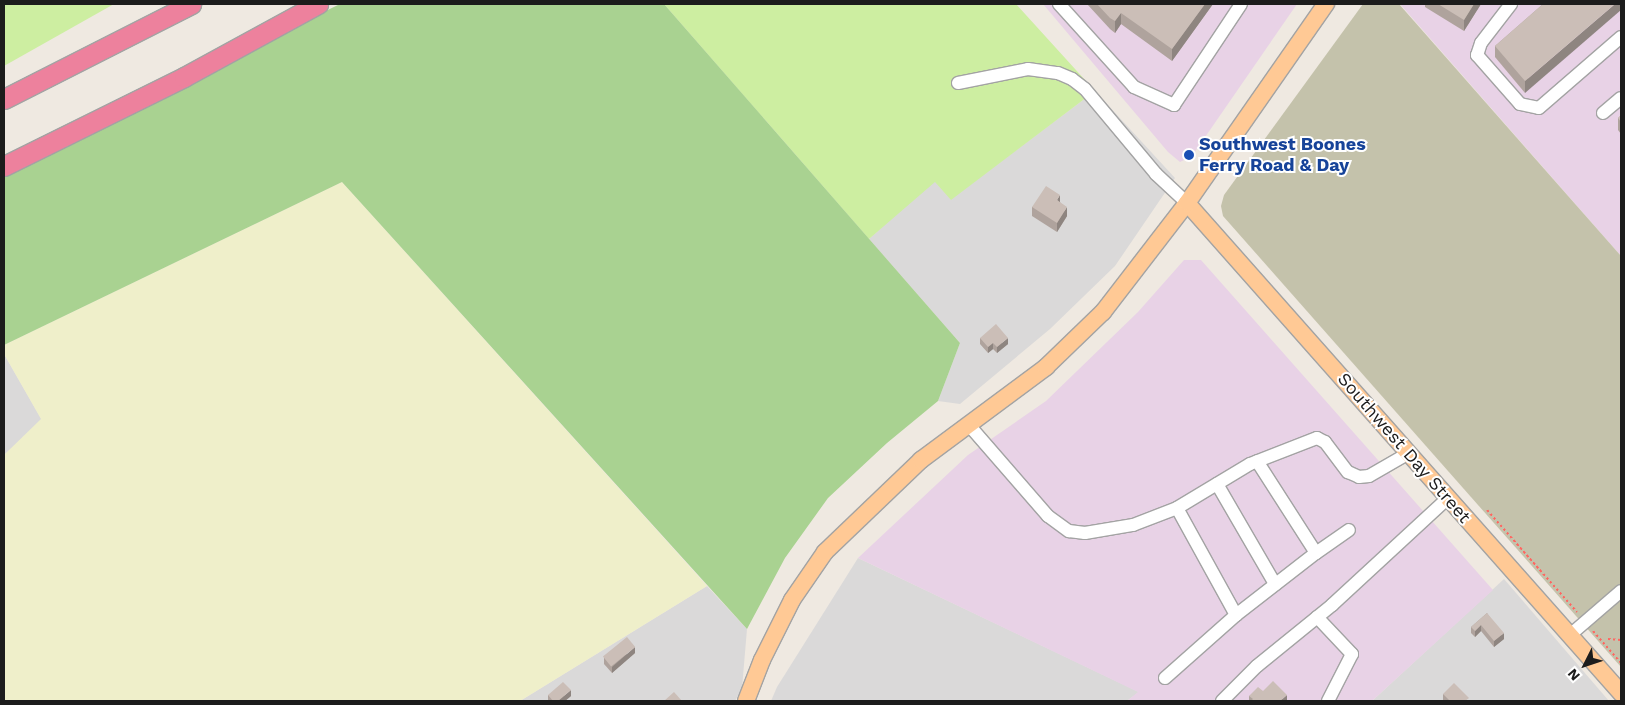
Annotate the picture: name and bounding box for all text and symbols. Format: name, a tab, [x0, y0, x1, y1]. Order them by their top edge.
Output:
place label: Southwest Boones Ferry Road & Day	[1199, 134, 1366, 176]
marker: Southwest Boones Ferry Road & Day	[1183, 149, 1195, 161]
street label: Southwest Day Street	[1333, 368, 1475, 528]
north arrow	[1560, 640, 1610, 690]
text: N	[1564, 666, 1583, 684]

